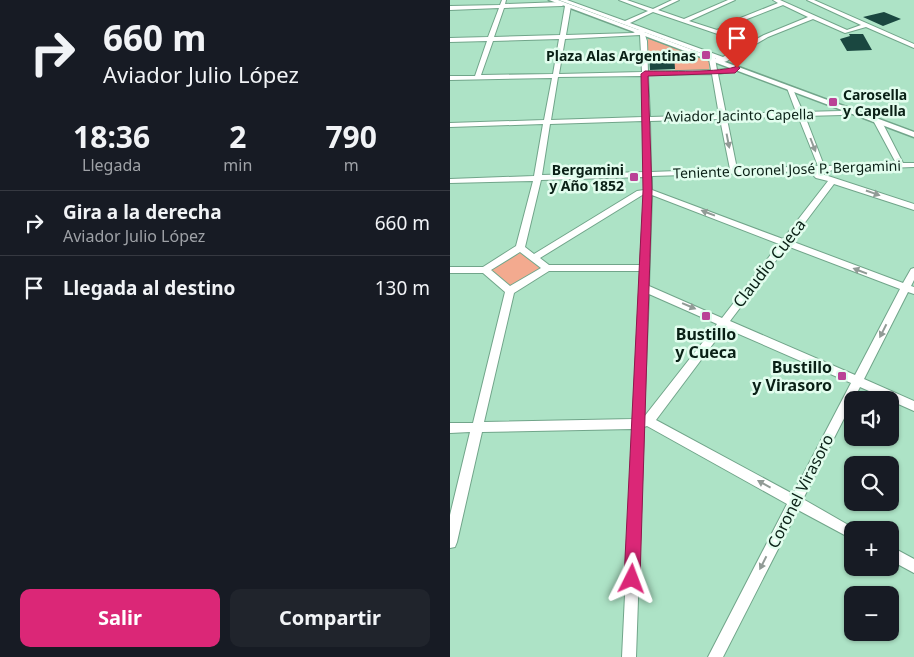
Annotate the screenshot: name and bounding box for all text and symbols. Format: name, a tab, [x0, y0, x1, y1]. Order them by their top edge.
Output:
text: 660 m	[103, 14, 206, 61]
pin	[716, 17, 758, 68]
icon: right	[20, 20, 85, 85]
icon: arrive	[723, 24, 751, 52]
place label: Plaza Alas Argentinas	[546, 46, 696, 65]
marker: Plaza Alas Argentinas	[700, 49, 712, 61]
text: Aviador Julio López	[103, 59, 299, 89]
place label: Carosella y Capella	[843, 85, 907, 120]
marker: Carosella y Capella	[827, 96, 839, 108]
street label: Aviador Jacinto Capella	[664, 104, 814, 126]
text: 18:36	[73, 116, 150, 157]
text: 2	[229, 116, 246, 157]
text: 790	[325, 116, 377, 157]
one-way arrow	[725, 133, 733, 149]
one-way arrow	[809, 138, 817, 153]
text: Llegada	[82, 154, 141, 176]
text: min	[223, 154, 252, 176]
text: m	[344, 154, 359, 176]
street label: Teniente Coronel José P. Bergamini	[673, 156, 901, 182]
place label: Bergamini y Año 1852	[549, 160, 624, 195]
marker: Bergamini y Año 1852	[628, 171, 640, 183]
one-way arrow	[866, 190, 881, 198]
text: Gira a la derecha	[63, 199, 222, 225]
icon: right	[20, 209, 48, 237]
one-way arrow	[700, 209, 715, 217]
text: 660 m	[375, 210, 430, 236]
street label: Claudio Cueca	[728, 214, 810, 312]
text: Aviador Julio López	[63, 225, 205, 247]
one-way arrow	[852, 267, 867, 275]
icon: arrive	[20, 274, 48, 302]
text: Llegada al destino	[63, 275, 235, 301]
text: 130 m	[375, 275, 430, 301]
one-way arrow	[682, 302, 697, 310]
marker: Bustillo y Cueca	[700, 310, 712, 322]
place label: Bustillo y Cueca	[675, 323, 737, 363]
one-way arrow	[879, 324, 887, 339]
place label: Bustillo y Virasoro	[752, 356, 832, 396]
marker: Bustillo y Virasoro	[836, 370, 848, 382]
map controls	[844, 391, 899, 641]
button: sound	[844, 391, 899, 446]
street label: Coronel Virasoro	[762, 430, 838, 552]
button: search	[844, 456, 899, 511]
one-way arrow	[756, 480, 771, 488]
button: +	[844, 521, 899, 576]
position arrow	[605, 552, 657, 604]
one-way arrow	[759, 556, 767, 571]
button: −	[844, 586, 899, 641]
button: Salir	[20, 589, 220, 647]
button: Compartir	[230, 589, 430, 647]

